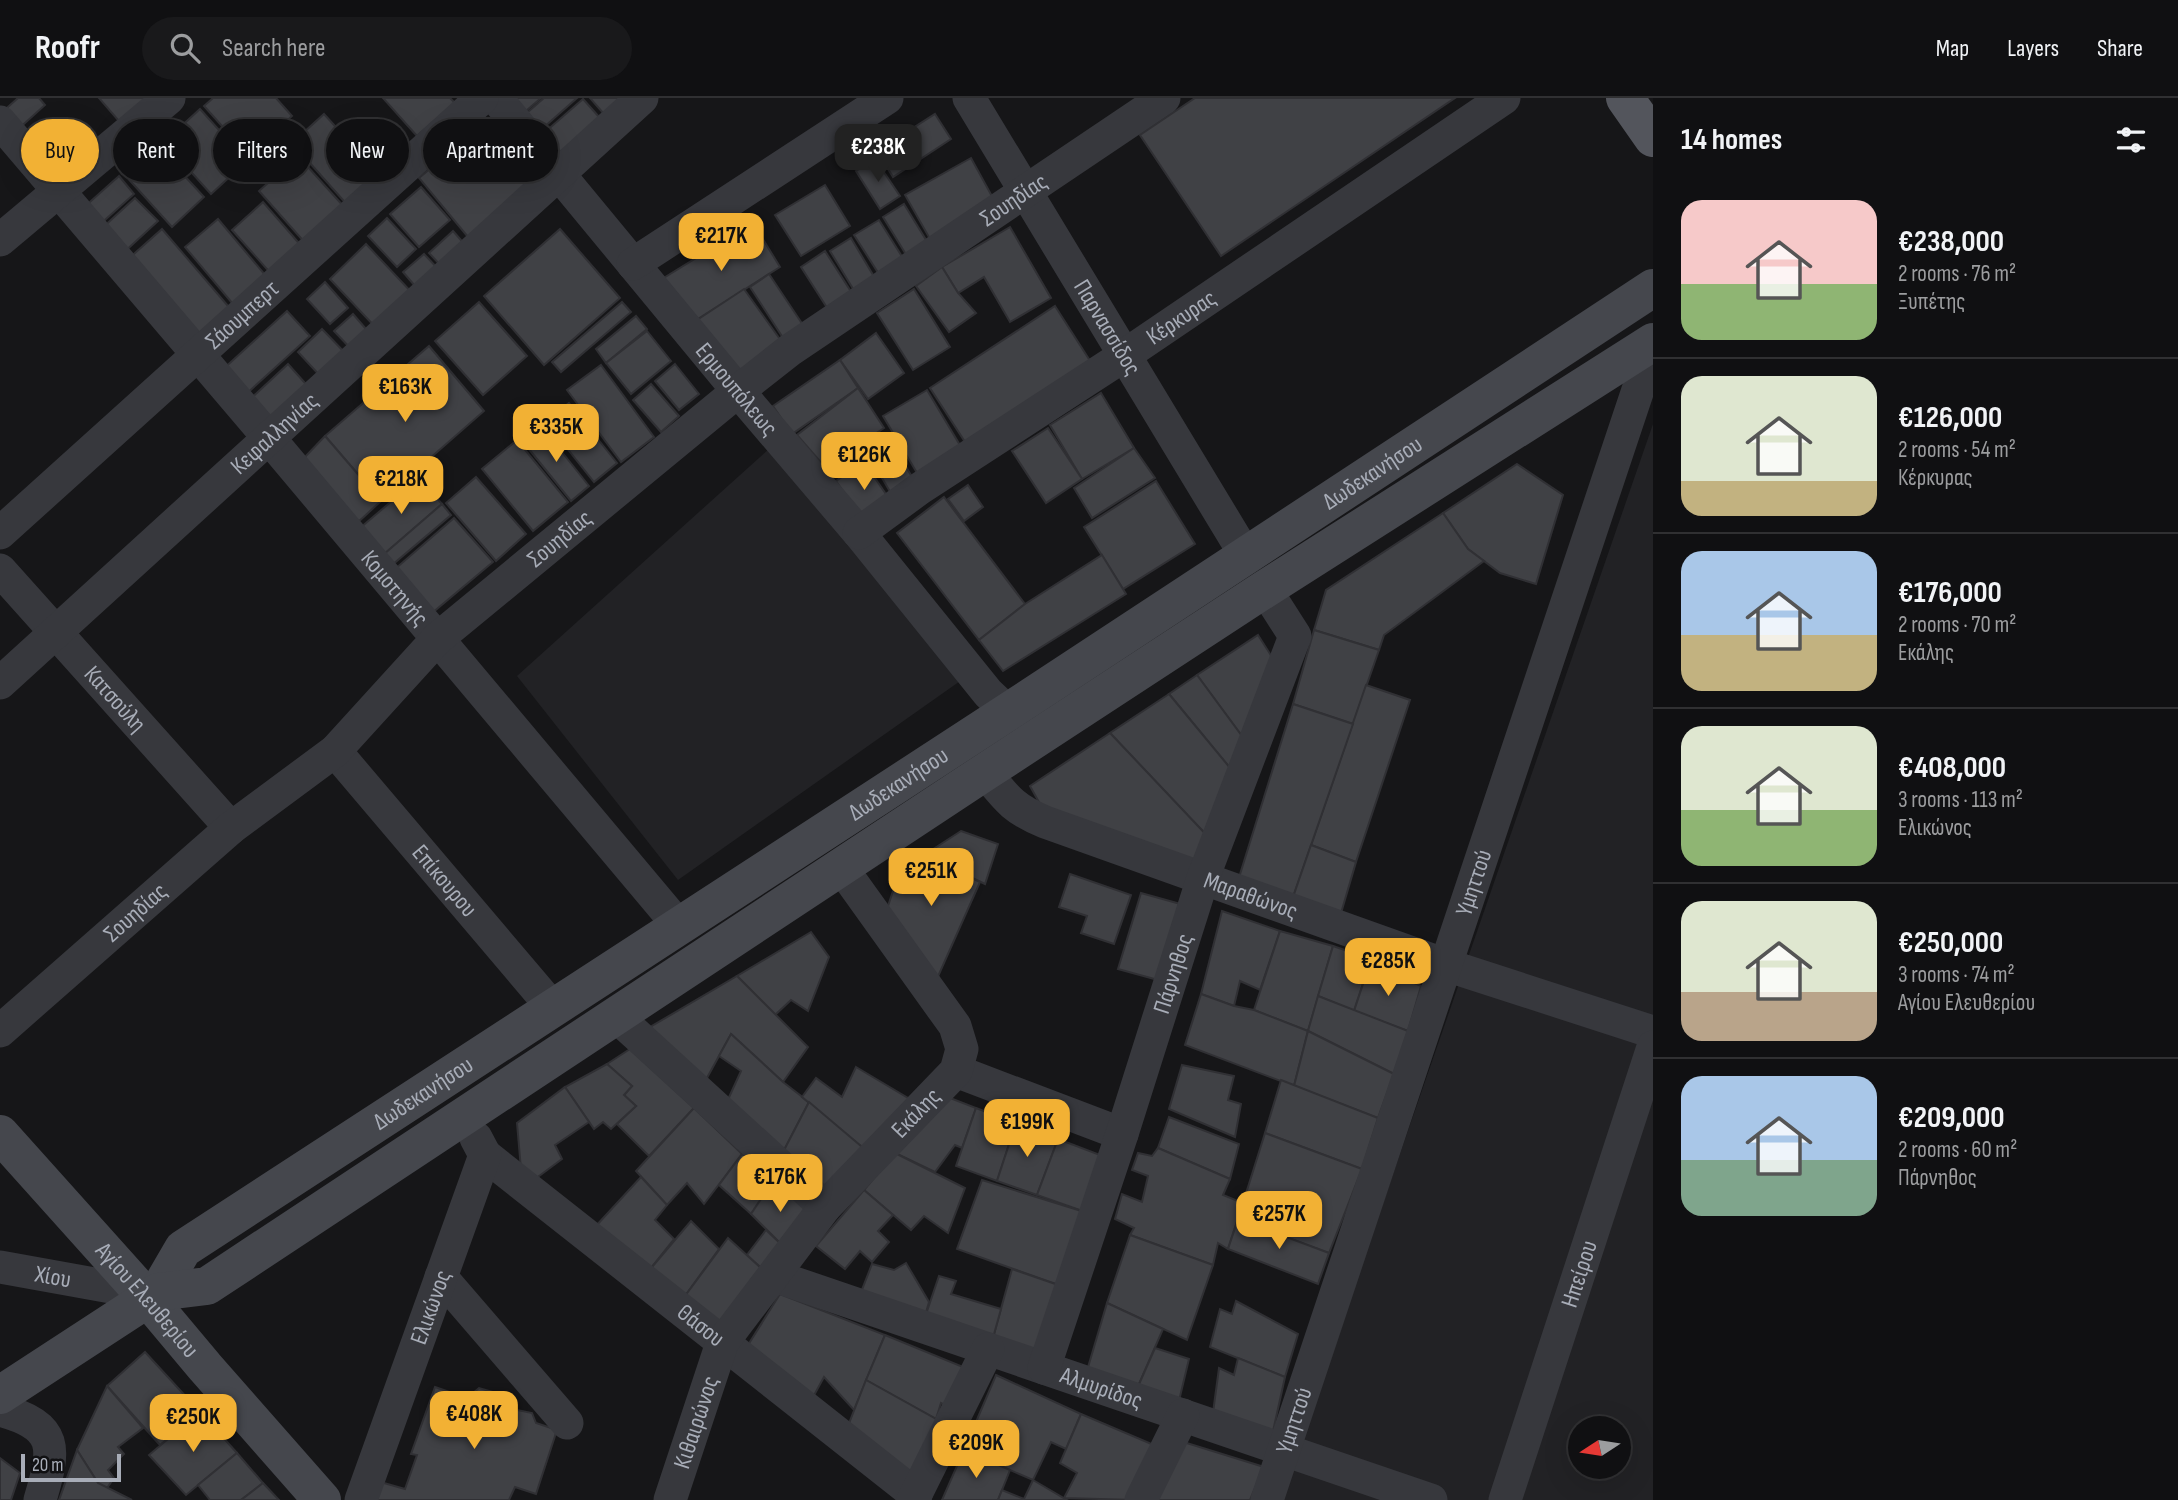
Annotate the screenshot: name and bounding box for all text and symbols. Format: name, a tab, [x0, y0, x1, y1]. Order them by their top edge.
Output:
search box	[142, 17, 632, 80]
text: Roofr	[35, 28, 100, 68]
icon: search	[166, 29, 204, 67]
text: Search here	[222, 33, 325, 64]
text: Map	[1936, 34, 1969, 63]
text: Layers	[2007, 34, 2059, 63]
text: Share	[2097, 34, 2143, 63]
chip: Buy	[21, 119, 99, 182]
chip: Rent	[113, 119, 199, 182]
chip: Filters	[213, 119, 312, 182]
chip: New	[326, 119, 409, 182]
chip: Apartment	[423, 119, 558, 182]
icon: filters	[2112, 121, 2150, 159]
text: 14 homes	[1681, 122, 1782, 158]
pin: €238K	[829, 125, 927, 184]
text: €238K	[851, 133, 905, 161]
street label: Σουηδίας	[974, 167, 1053, 233]
pin: €217K	[672, 214, 770, 273]
text: €217K	[695, 222, 747, 250]
text: €238,000	[1898, 224, 2004, 260]
icon: home	[1737, 228, 1821, 312]
text: 2 rooms · 76 m²	[1898, 260, 2016, 288]
street label: Σάουμπερτ	[200, 274, 285, 356]
street label: Παρνασσίδος	[1067, 274, 1147, 381]
street label: Κέρκυρας	[1141, 283, 1222, 351]
text: Ξυπέτης	[1898, 288, 1965, 316]
street label: Ερμουπόλεως	[689, 337, 784, 442]
pin: €163K	[356, 364, 454, 424]
text: €163K	[378, 373, 432, 401]
street label: Κεφαλληνίας	[225, 386, 324, 481]
text: €126,000	[1898, 400, 2002, 436]
pin: €335K	[507, 404, 605, 464]
icon: home	[1737, 404, 1821, 488]
text: €335K	[529, 413, 583, 441]
street label: Δωδεκανήσου	[1317, 430, 1428, 516]
pin: €126K	[815, 432, 913, 492]
text: 2 rooms · 54 m²	[1898, 436, 2016, 464]
text: €126K	[837, 441, 891, 469]
pin: €218K	[352, 456, 450, 516]
text: Κέρκυρας	[1898, 464, 1973, 492]
text: €218K	[374, 465, 428, 493]
street label: Σουηδίας	[521, 503, 598, 574]
street label: Κομοτηνής	[355, 545, 435, 632]
text: €176,000	[1898, 575, 2002, 611]
icon: home	[1737, 579, 1821, 663]
text: 2 rooms · 70 m²	[1898, 611, 2016, 639]
text: Εκάλης	[1898, 639, 1954, 667]
street label: Κατσούλη	[78, 660, 152, 738]
street label: Δωδεκανήσου	[843, 741, 954, 827]
text: €408,000	[1898, 750, 2006, 786]
icon: home	[1737, 754, 1821, 838]
text: 3 rooms · 113 m²	[1898, 786, 2023, 814]
text: Ελικώνος	[1898, 814, 1972, 842]
street label: Επίκουρου	[406, 839, 483, 923]
street label: Υμηττού	[1449, 846, 1498, 920]
pin: €251K	[882, 848, 980, 908]
text: €251K	[905, 857, 957, 885]
street label: Μαραθώνος	[1200, 866, 1302, 926]
street label: Σουηδίας	[98, 877, 173, 948]
text: €250,000	[1898, 925, 2003, 961]
icon: home	[1737, 929, 1821, 1013]
street label: Πάρνηθος	[1147, 930, 1199, 1017]
pin: €285K	[1339, 939, 1437, 998]
text: €285K	[1361, 947, 1415, 975]
text: 3 rooms · 74 m²	[1898, 961, 2015, 989]
text: Αγίου Ελευθερίου	[1898, 989, 2035, 1017]
street label: Δωδεκανήσου	[368, 1050, 479, 1136]
street label: Εκάλης	[886, 1082, 947, 1144]
pin: €199K	[978, 1100, 1076, 1159]
text: €209,000	[1898, 1100, 2005, 1136]
icon: home	[1737, 1104, 1821, 1188]
text: €199K	[1000, 1108, 1054, 1136]
text: 2 rooms · 60 m²	[1898, 1136, 2017, 1164]
pin: €176K	[731, 1154, 829, 1214]
text: €176K	[753, 1163, 807, 1191]
text: Πάρνηθος	[1898, 1164, 1977, 1192]
pin: €257K	[1230, 1192, 1328, 1251]
text: €257K	[1252, 1200, 1306, 1228]
street label: Αγίου Ελευθερίου	[89, 1236, 205, 1364]
street label: Ηπείρου	[1555, 1237, 1604, 1311]
street label: Χίου	[32, 1259, 73, 1295]
street label: Ελικώνος	[404, 1266, 458, 1348]
street label: Θάσου	[671, 1298, 730, 1353]
street label: Αλμυρίδος	[1055, 1360, 1146, 1416]
street label: Κιθαιρώνος	[667, 1372, 725, 1472]
street label: Υμηττού	[1270, 1384, 1319, 1457]
pin: €408K	[425, 1392, 523, 1451]
pin: €250K	[144, 1394, 242, 1454]
text: €408K	[446, 1400, 502, 1428]
text: €250K	[166, 1403, 220, 1431]
north arrow	[1568, 1416, 1631, 1479]
map controls	[1568, 1416, 1631, 1479]
pin: €209K	[927, 1420, 1025, 1480]
text: €209K	[948, 1429, 1004, 1457]
scale bar	[21, 1451, 121, 1483]
text: 20 m	[32, 1454, 64, 1477]

